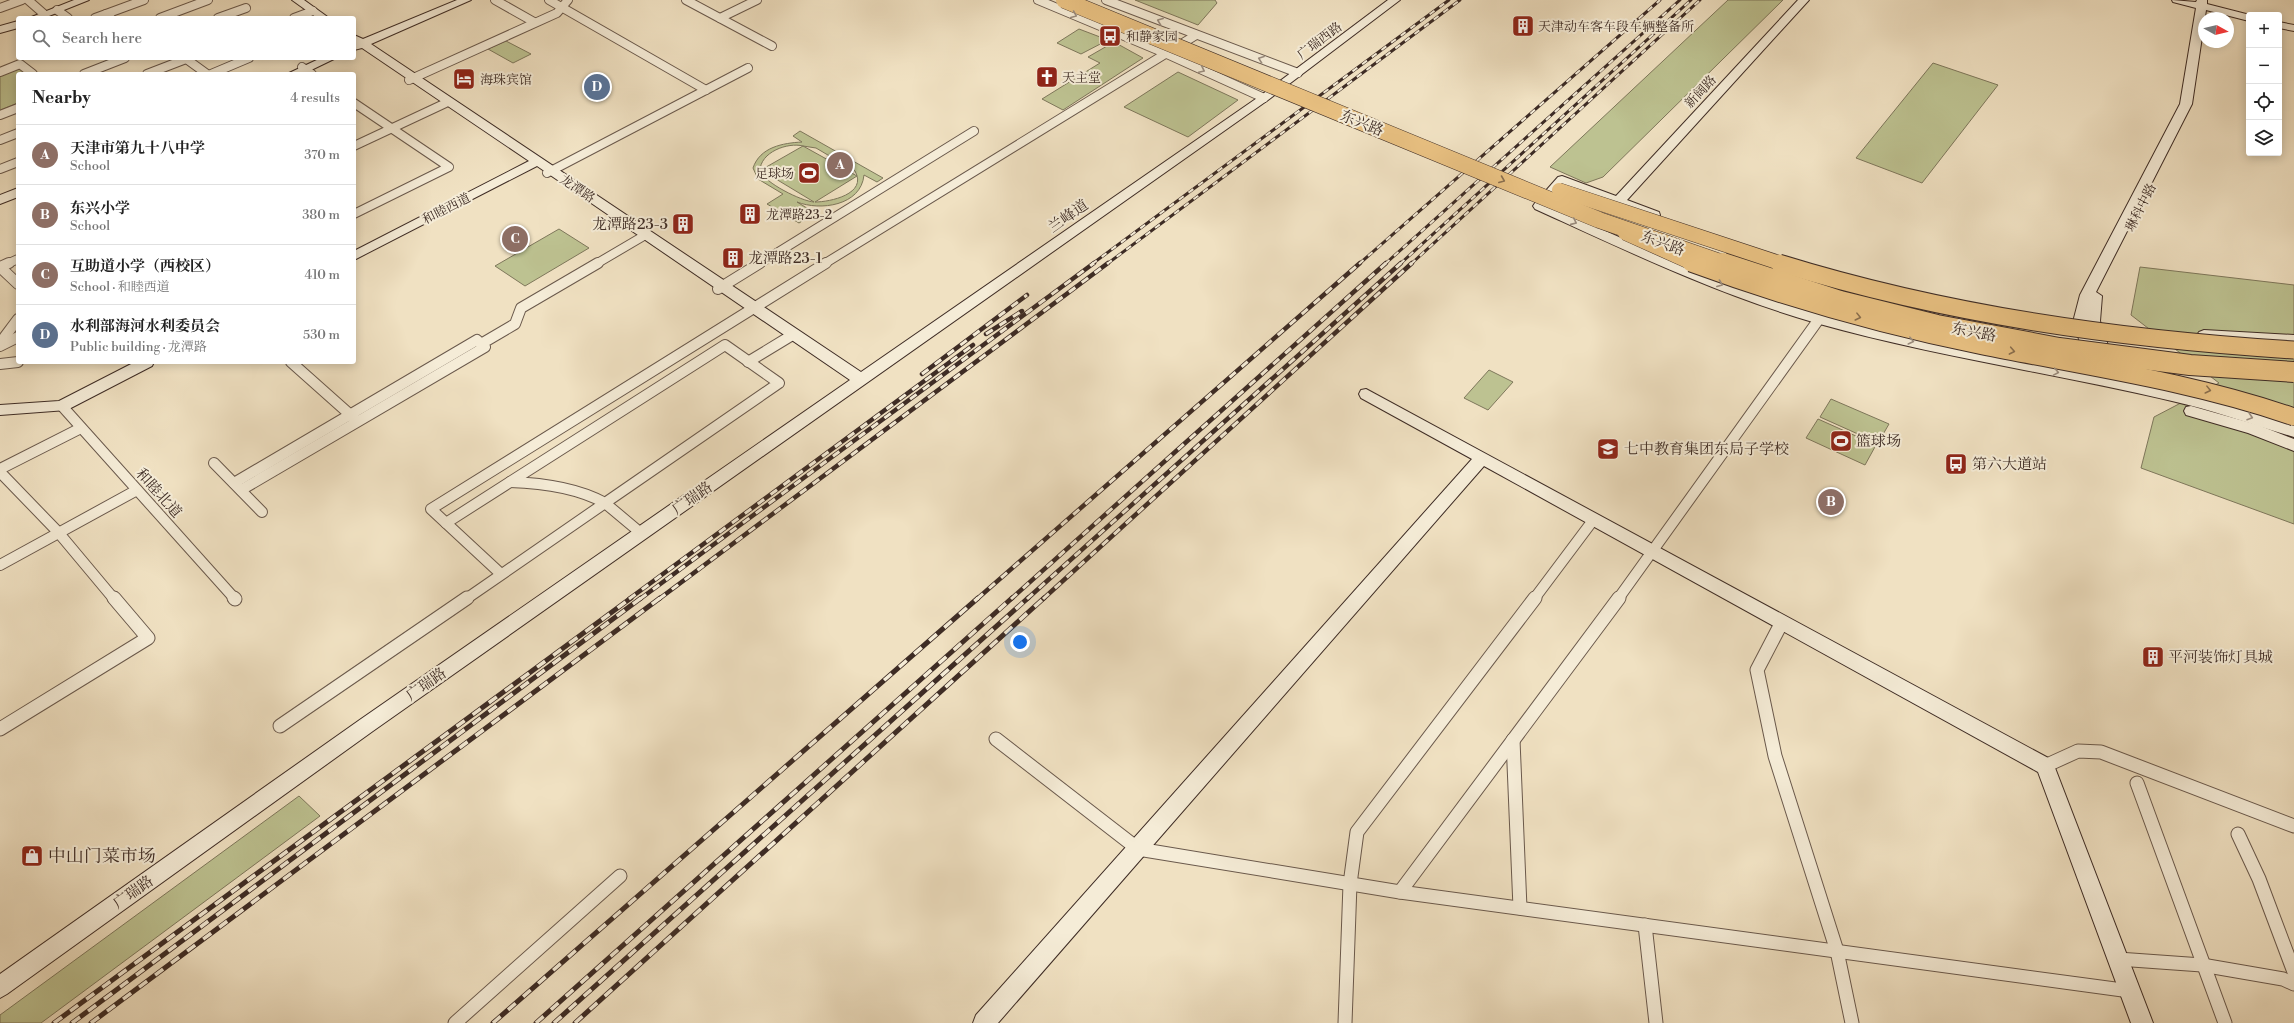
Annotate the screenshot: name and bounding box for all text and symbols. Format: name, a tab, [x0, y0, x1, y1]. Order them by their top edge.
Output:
one-way arrow	[1069, 10, 1077, 18]
north arrow	[2198, 12, 2234, 48]
map controls	[2246, 12, 2282, 156]
button: +	[2246, 12, 2282, 48]
building icon: 天津动车客车段车辆整备所	[1510, 13, 1536, 39]
search box	[16, 16, 356, 60]
one-way arrow	[1156, 17, 1163, 25]
street label: 广瑞西路	[1294, 19, 1345, 63]
place label: 天津动车客车段车辆整备所	[1538, 19, 1694, 35]
bus stop icon: 和静家园	[1097, 23, 1123, 49]
icon: search	[30, 27, 52, 49]
text: Search here	[62, 29, 142, 48]
place label: 和静家园	[1126, 29, 1178, 45]
button: −	[2246, 48, 2282, 84]
one-way arrow	[1258, 56, 1265, 64]
church icon: 天主堂	[1034, 64, 1060, 90]
one-way arrow	[1198, 65, 1206, 73]
hotel icon: 海珠宾馆	[451, 66, 477, 92]
place label: 天主堂	[1062, 70, 1101, 86]
place label: 海珠宾馆	[480, 72, 532, 88]
pin: D	[584, 72, 610, 102]
street label: 新阔路	[1682, 72, 1720, 111]
button: locate	[2246, 84, 2282, 120]
text: Nearby	[32, 87, 91, 109]
text: 4 results	[290, 90, 340, 106]
street label: 东兴路	[1337, 106, 1386, 141]
button: layers	[2246, 120, 2282, 156]
text: 天津市第九十八中学	[70, 139, 205, 158]
text: A	[40, 147, 50, 163]
text: 370 m	[304, 147, 340, 163]
pin: A	[827, 150, 853, 180]
text: School	[70, 158, 110, 174]
sports icon: 足球场	[796, 160, 822, 186]
place label: 足球场	[755, 166, 794, 182]
street label: 龙潭路	[557, 171, 598, 206]
one-way arrow	[1498, 175, 1505, 183]
street label: 琳科中路	[2122, 181, 2160, 234]
street label: 和睦西道	[420, 190, 473, 228]
street label: 兰峰道	[1044, 196, 1092, 237]
text: 东兴小学	[70, 199, 130, 218]
building icon: 龙潭路23-2	[737, 201, 763, 227]
text: B	[40, 207, 50, 223]
text: 380 m	[302, 207, 340, 223]
place label: 龙潭路23-2	[766, 207, 832, 223]
building icon: 龙潭路23-3	[670, 211, 696, 237]
place label: 龙潭路23-3	[592, 215, 668, 234]
one-way arrow	[1570, 217, 1578, 225]
text: School	[70, 218, 110, 234]
pin: C	[502, 224, 528, 254]
street label: 东兴路	[1638, 227, 1687, 260]
building icon: 龙潭路23-1	[720, 245, 746, 271]
place label: 龙潭路23-1	[748, 249, 823, 268]
text: 互助道小学（西校区）	[70, 257, 220, 276]
text: C	[40, 267, 50, 283]
text: 410 m	[304, 267, 340, 283]
text: School · 和睦西道	[70, 279, 170, 295]
one-way arrow	[1716, 280, 1723, 288]
one-way arrow	[1855, 312, 1861, 320]
text: 水利部海河水利委员会	[70, 317, 220, 336]
street label: 东兴路	[1950, 319, 1998, 346]
text: D	[40, 327, 50, 343]
text: 530 m	[303, 327, 340, 343]
one-way arrow	[1908, 337, 1914, 345]
text: Public building · 龙潭路	[70, 339, 207, 355]
one-way arrow	[2009, 347, 2015, 355]
one-way arrow	[2053, 367, 2059, 376]
one-way arrow	[2204, 385, 2211, 394]
one-way arrow	[2247, 412, 2254, 421]
sports icon: 篮球场	[1828, 428, 1854, 454]
place label: 篮球场	[1856, 432, 1901, 451]
school or university icon: 七中教育集团东局子学校	[1595, 436, 1621, 462]
place label: 七中教育集团东局子学校	[1624, 440, 1789, 459]
bus stop icon: 第六大道站	[1943, 451, 1969, 477]
place label: 第六大道站	[1972, 455, 2047, 474]
street label: 和睦北道	[131, 465, 186, 522]
street label: 广瑞路	[668, 478, 716, 519]
pin: B	[1818, 487, 1844, 517]
your location	[1010, 632, 1030, 652]
building icon: 平河装饰灯具城	[2140, 644, 2166, 670]
place label: 平河装饰灯具城	[2168, 648, 2273, 667]
street label: 广瑞路	[402, 664, 450, 705]
shop icon: 中山门菜市场	[19, 843, 45, 869]
place label: 中山门菜市场	[48, 845, 156, 868]
street label: 广瑞路	[109, 872, 157, 913]

